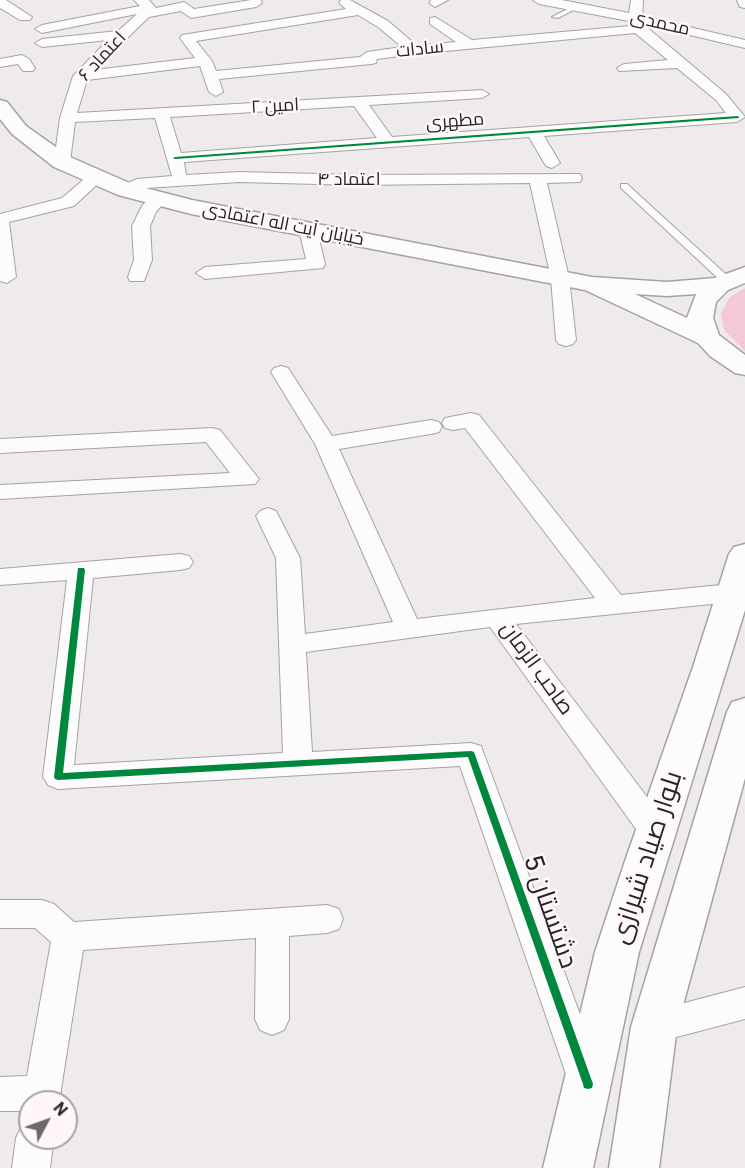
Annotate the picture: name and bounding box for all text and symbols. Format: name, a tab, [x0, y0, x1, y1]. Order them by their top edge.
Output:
street label: محمدی	[628, 7, 692, 41]
street label: اعتماد ۶	[75, 28, 131, 86]
street label: سادات	[395, 37, 445, 63]
street label: امین ۲	[250, 95, 300, 119]
street label: مطهری	[425, 109, 485, 135]
street label: اعتماد ۴	[317, 169, 381, 191]
street label: خیابان آیت اله اعتمادی	[201, 199, 365, 251]
street label: صاحب الزمان	[494, 618, 578, 720]
street label: بلوار صیاد شیرازی	[605, 768, 691, 948]
street label: دشتستان 5	[515, 851, 583, 973]
north arrow	[18, 1090, 78, 1150]
text: N	[50, 1099, 71, 1120]

